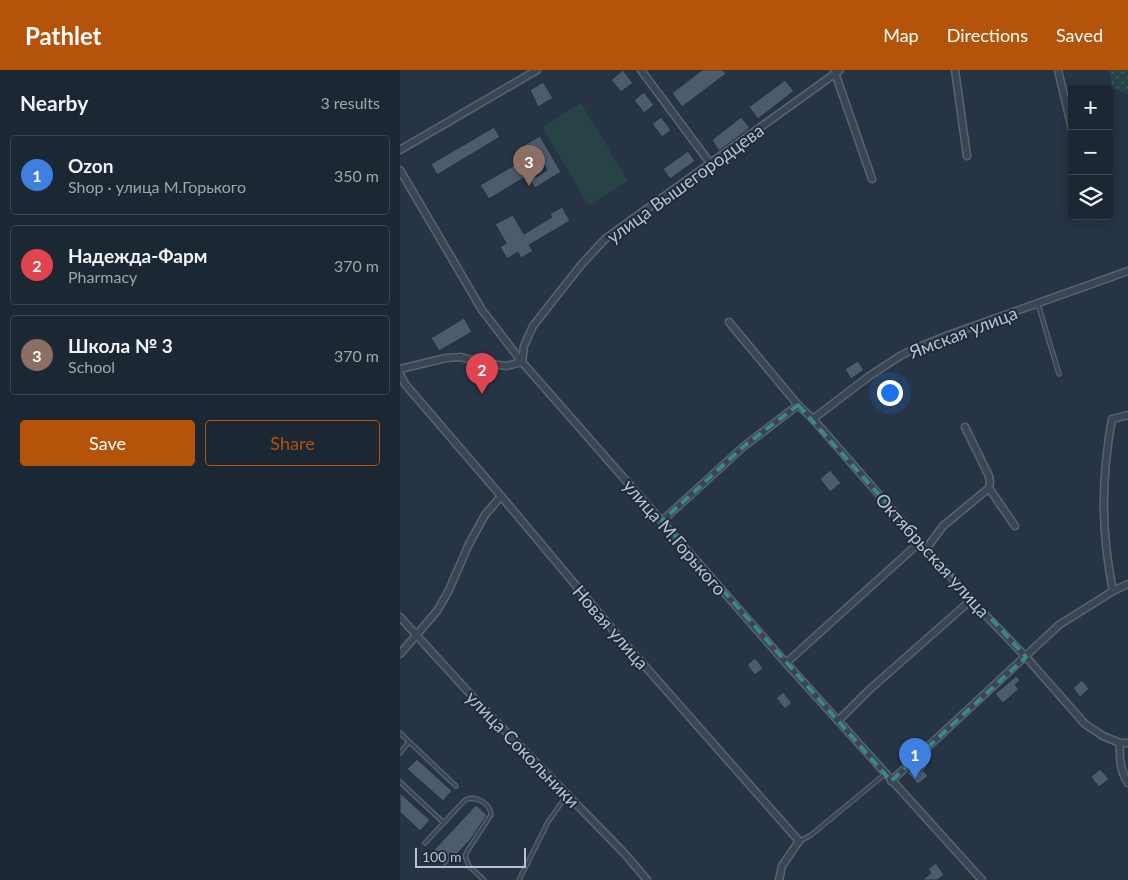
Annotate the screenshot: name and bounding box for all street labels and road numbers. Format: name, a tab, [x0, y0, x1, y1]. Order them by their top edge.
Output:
street label: улица Вышегородцева	[602, 119, 768, 247]
street label: Ямская улица	[905, 301, 1020, 363]
street label: улица М.Горького	[619, 474, 731, 600]
street label: Октябрьская улица	[871, 488, 995, 622]
street label: Новая улица	[569, 580, 653, 674]
street label: улица Сокольники	[462, 686, 584, 812]

